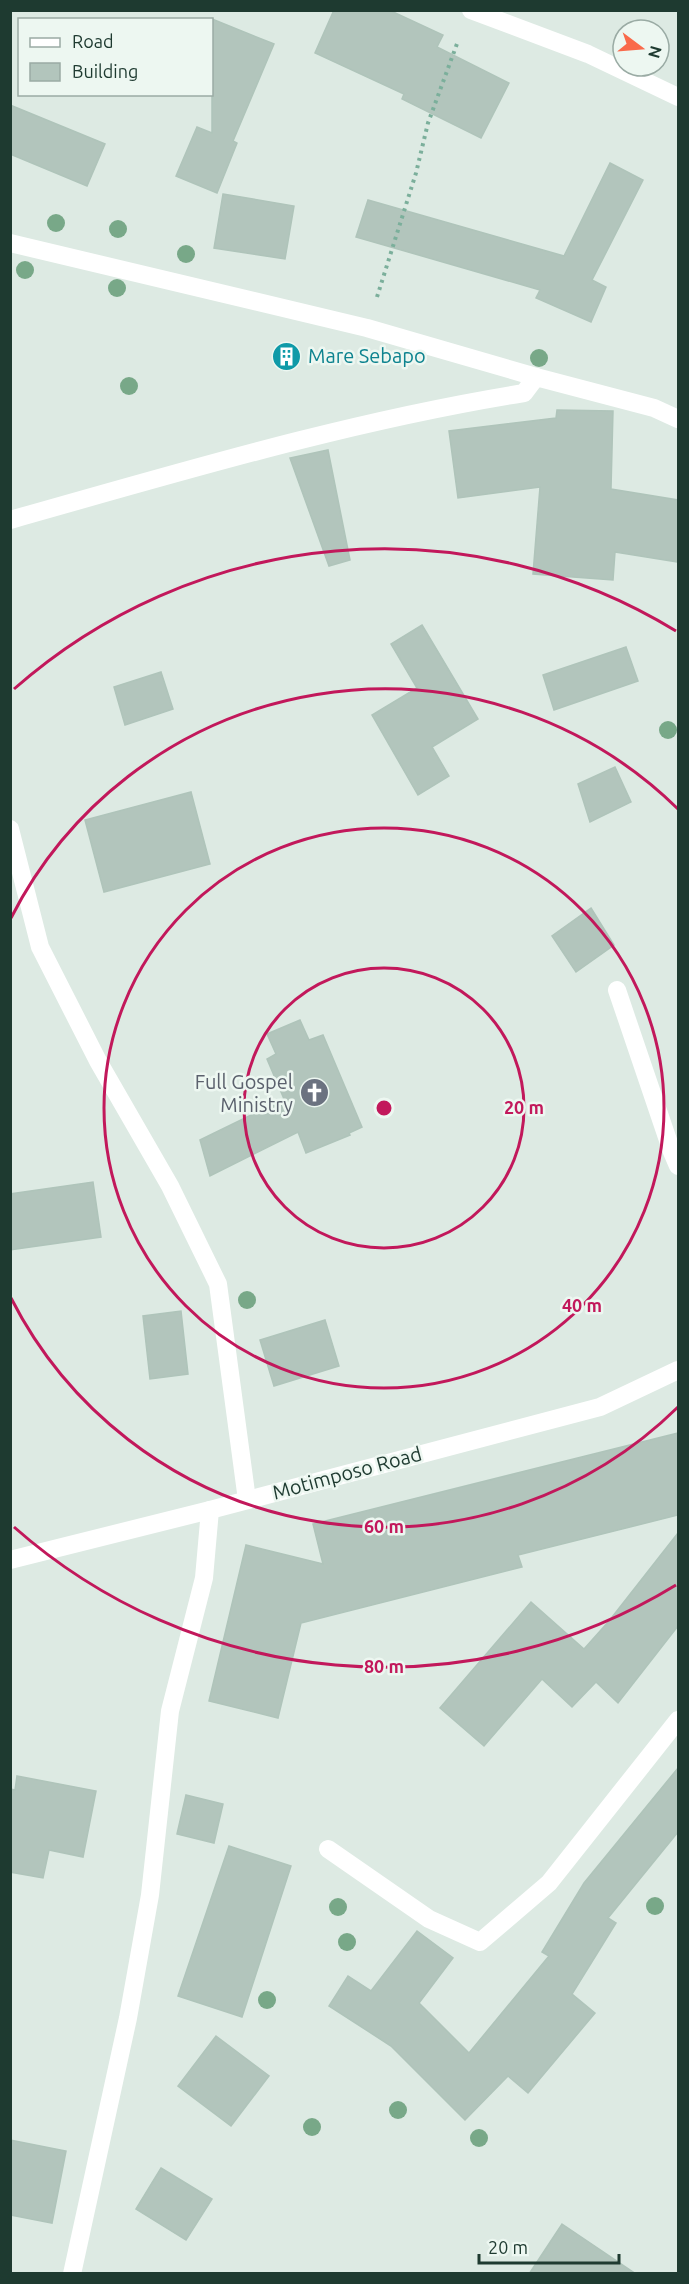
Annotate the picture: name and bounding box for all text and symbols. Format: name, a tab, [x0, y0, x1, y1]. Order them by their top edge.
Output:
legend	[18, 18, 213, 96]
north arrow	[611, 18, 671, 78]
text: Road	[72, 31, 114, 51]
text: N	[645, 44, 666, 60]
text: Building	[72, 61, 138, 81]
building icon: Mare Sebapo	[271, 340, 303, 372]
place label: Mare Sebapo	[308, 344, 426, 367]
place label: Full Gospel Ministry	[195, 1070, 293, 1116]
church icon: Full Gospel Ministry	[298, 1077, 330, 1109]
text: 20 m	[504, 1097, 544, 1117]
centre of rings	[374, 1098, 394, 1118]
text: 40 m	[562, 1295, 602, 1315]
street label: Motimposo Road	[270, 1442, 424, 1503]
text: 60 m	[364, 1516, 404, 1536]
text: 80 m	[364, 1656, 404, 1676]
scale bar	[479, 2227, 618, 2265]
text: 20 m	[488, 2237, 528, 2257]

